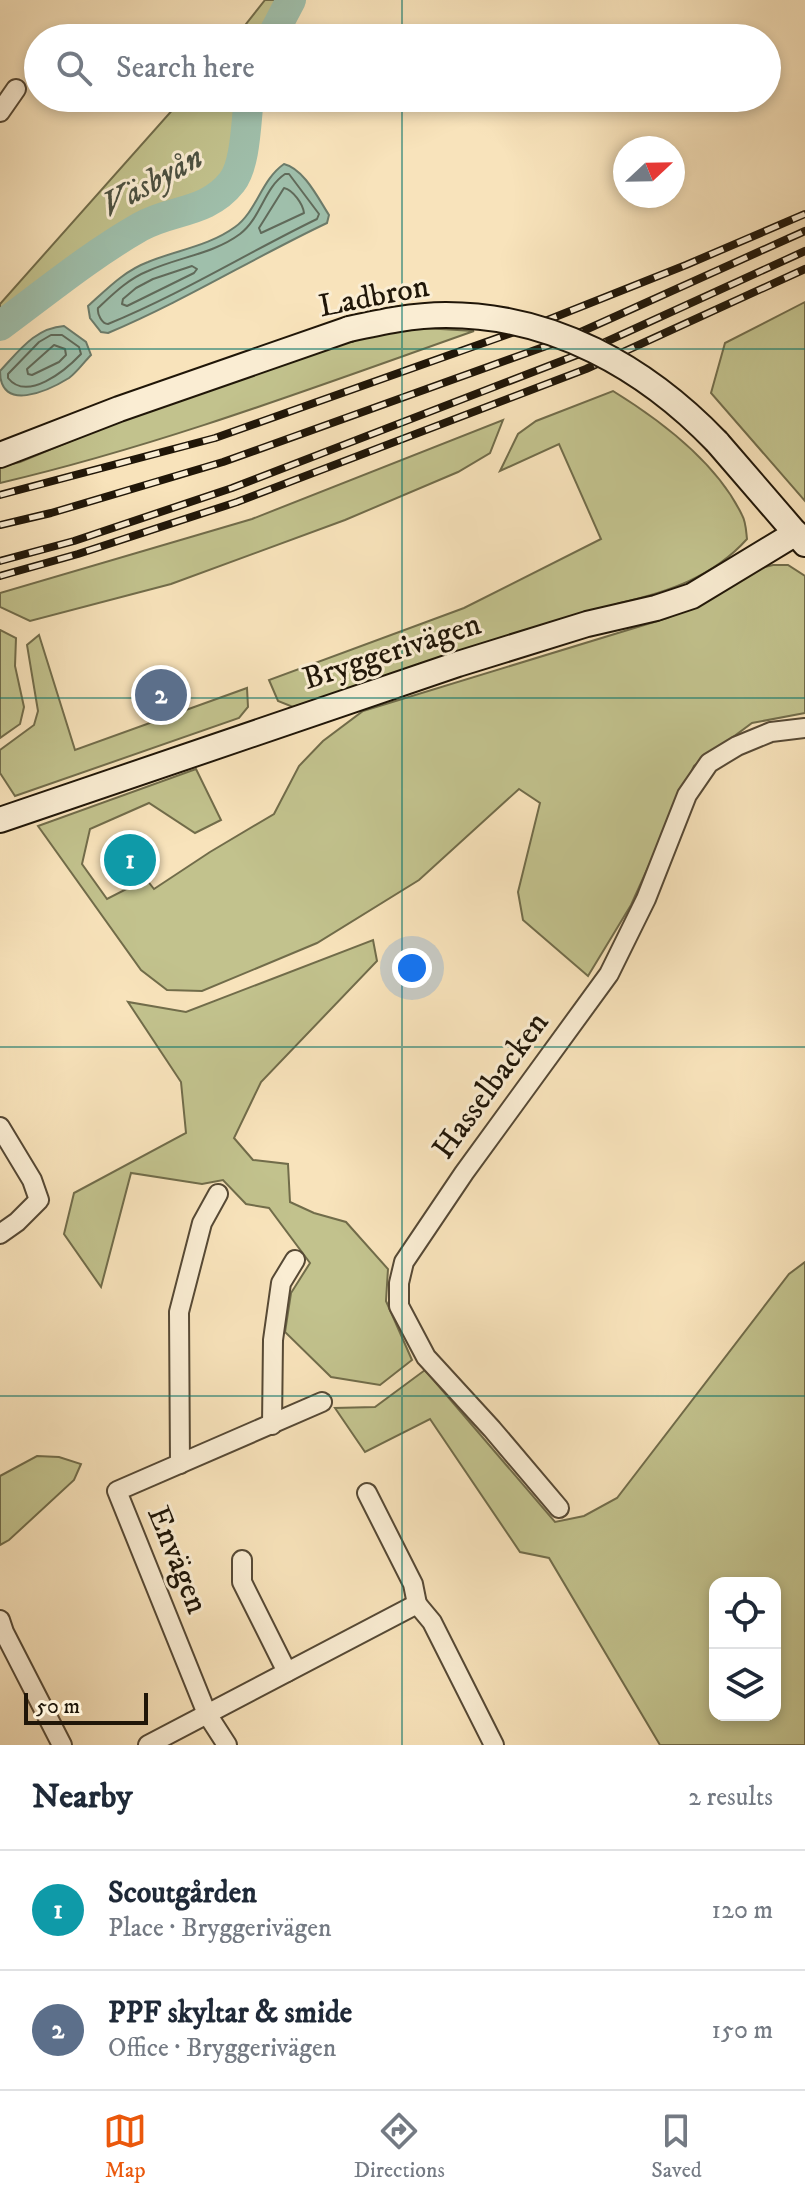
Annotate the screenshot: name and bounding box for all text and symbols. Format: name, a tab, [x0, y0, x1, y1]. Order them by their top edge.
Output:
search box	[24, 24, 781, 112]
icon: search	[52, 46, 96, 90]
text: Search here	[116, 50, 255, 87]
north arrow	[613, 136, 685, 208]
water label: Väsbyån	[93, 137, 211, 227]
street label: Ladbron	[315, 267, 433, 327]
street label: Bryggerivägen	[298, 604, 486, 700]
pin: 2	[135, 665, 187, 725]
pin: 1	[104, 830, 156, 890]
your location	[392, 948, 432, 988]
street label: Hasselbacken	[424, 1004, 558, 1168]
street label: Envägen	[137, 1500, 217, 1620]
map controls	[709, 1577, 781, 1721]
button: locate	[709, 1577, 781, 1649]
button: layers	[709, 1649, 781, 1721]
scale bar	[24, 1689, 148, 1725]
text: 50 m	[36, 1693, 80, 1720]
text: Nearby	[32, 1776, 133, 1818]
text: 2 results	[688, 1781, 773, 1814]
text: Scoutgården	[108, 1875, 257, 1912]
text: 1	[53, 1894, 63, 1927]
text: 120 m	[712, 1894, 773, 1927]
text: Place · Bryggerivägen	[108, 1912, 332, 1945]
text: PPF skyltar & smide	[108, 1995, 352, 2032]
text: 2	[52, 2014, 64, 2047]
text: 150 m	[712, 2014, 773, 2047]
text: Office · Bryggerivägen	[108, 2032, 336, 2065]
tab: Map	[103, 2109, 147, 2184]
tab: Directions	[354, 2109, 445, 2184]
tab: Saved	[651, 2109, 702, 2184]

